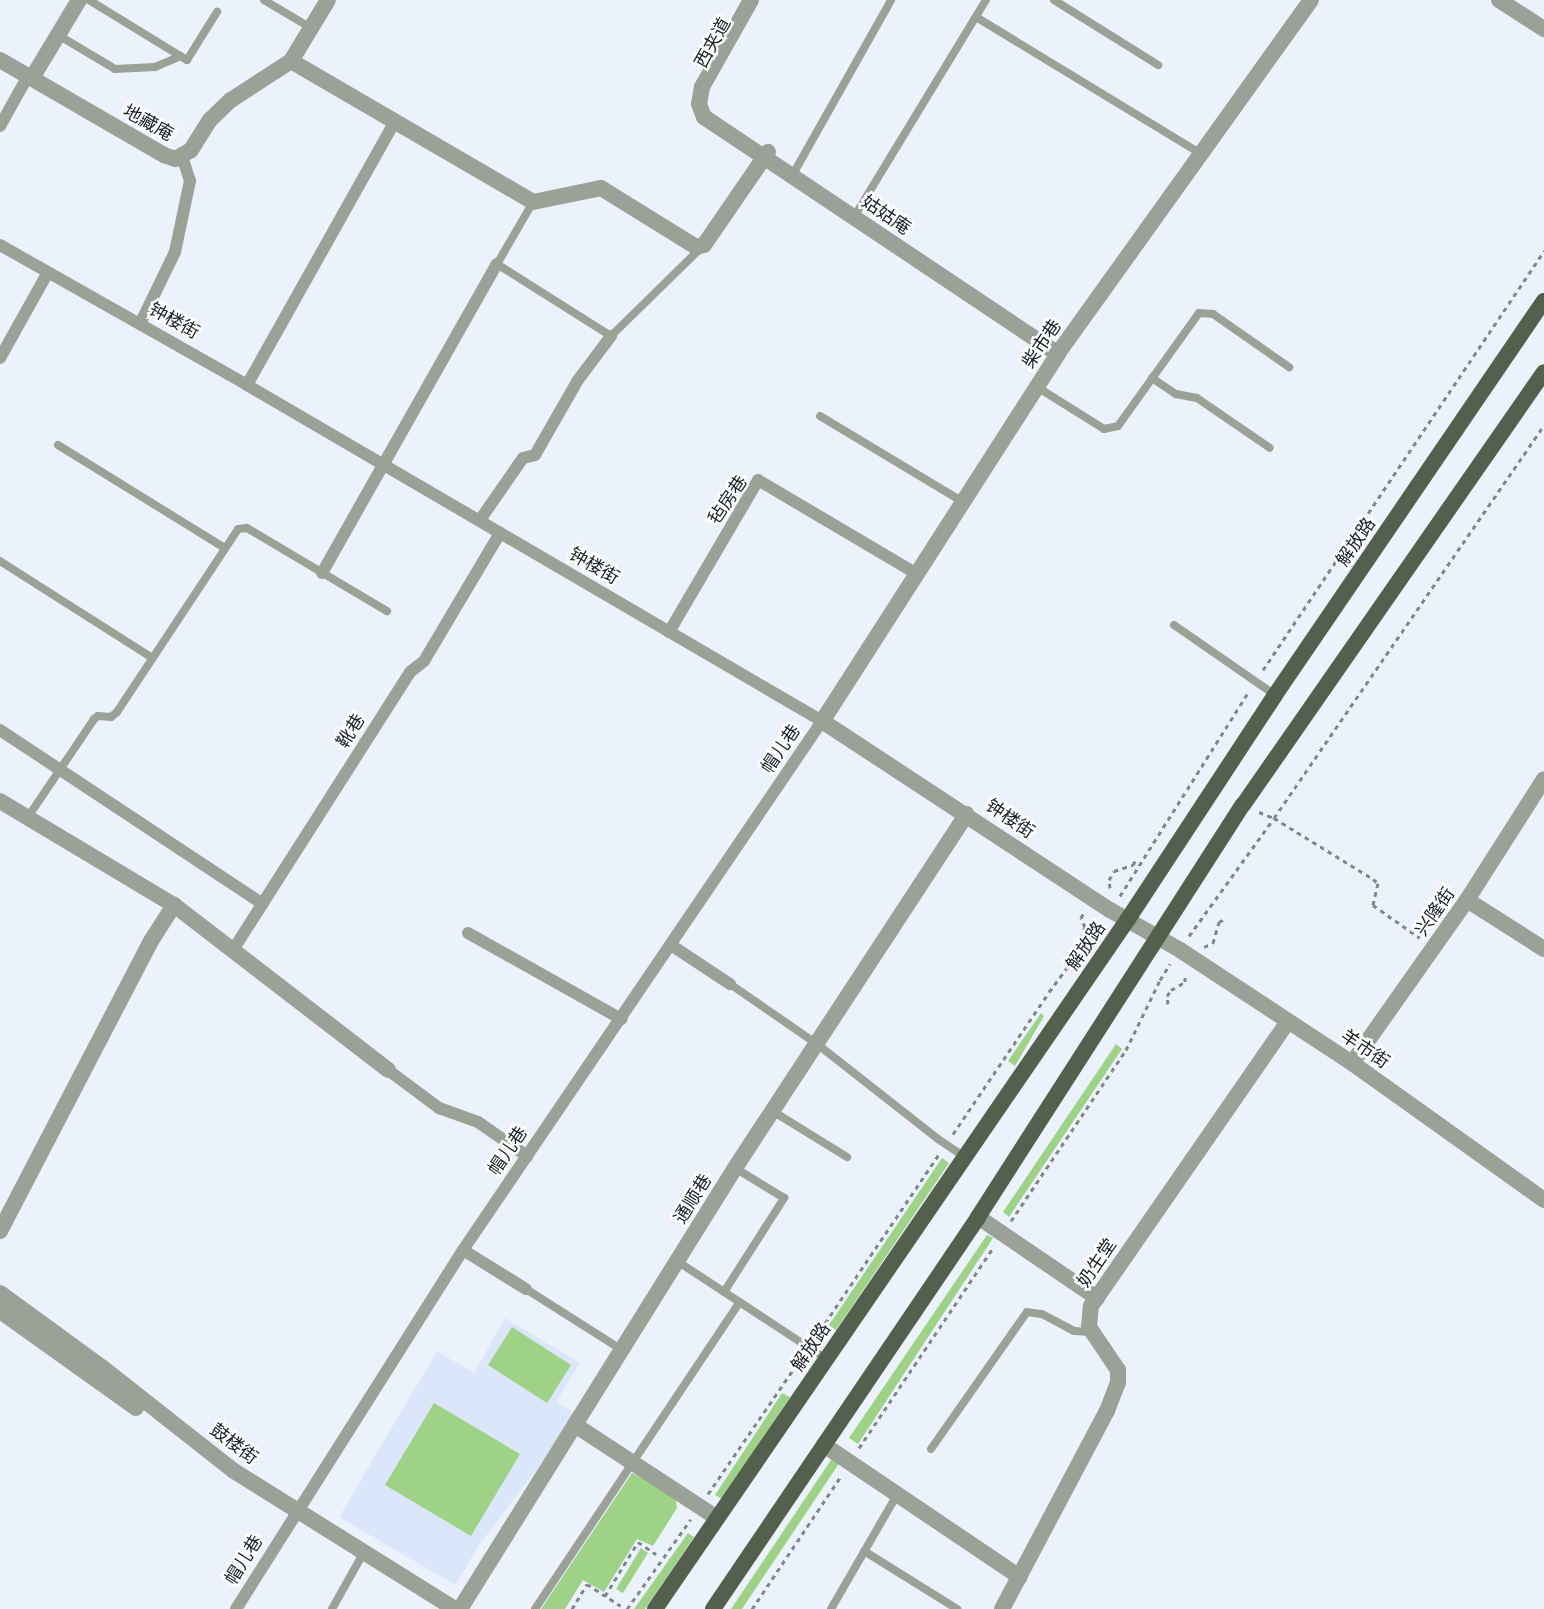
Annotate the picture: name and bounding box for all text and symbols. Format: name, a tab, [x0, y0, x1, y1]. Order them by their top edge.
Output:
street label: 西夹道	[690, 14, 736, 72]
street label: 地藏庵	[119, 100, 177, 146]
street label: 姑姑庵	[858, 191, 914, 239]
street label: 钟楼街	[145, 298, 203, 344]
street label: 柴市巷	[1018, 316, 1066, 372]
street label: 毡房巷	[704, 472, 752, 528]
street label: 解放路	[1332, 514, 1380, 570]
street label: 钟楼街	[565, 543, 623, 589]
street label: 靴巷	[332, 710, 370, 752]
street label: 帽儿巷	[757, 721, 805, 777]
street label: 钟楼街	[982, 795, 1038, 843]
street label: 兴隆街	[1411, 884, 1459, 940]
street label: 解放路	[1062, 918, 1110, 974]
street label: 羊市街	[1337, 1025, 1393, 1073]
street label: 帽儿巷	[484, 1123, 532, 1179]
street label: 通顺巷	[670, 1170, 716, 1228]
street label: 奶生堂	[1073, 1235, 1121, 1291]
street label: 解放路	[787, 1319, 835, 1375]
street label: 鼓楼街	[206, 1419, 262, 1469]
street label: 帽儿巷	[221, 1531, 267, 1589]

